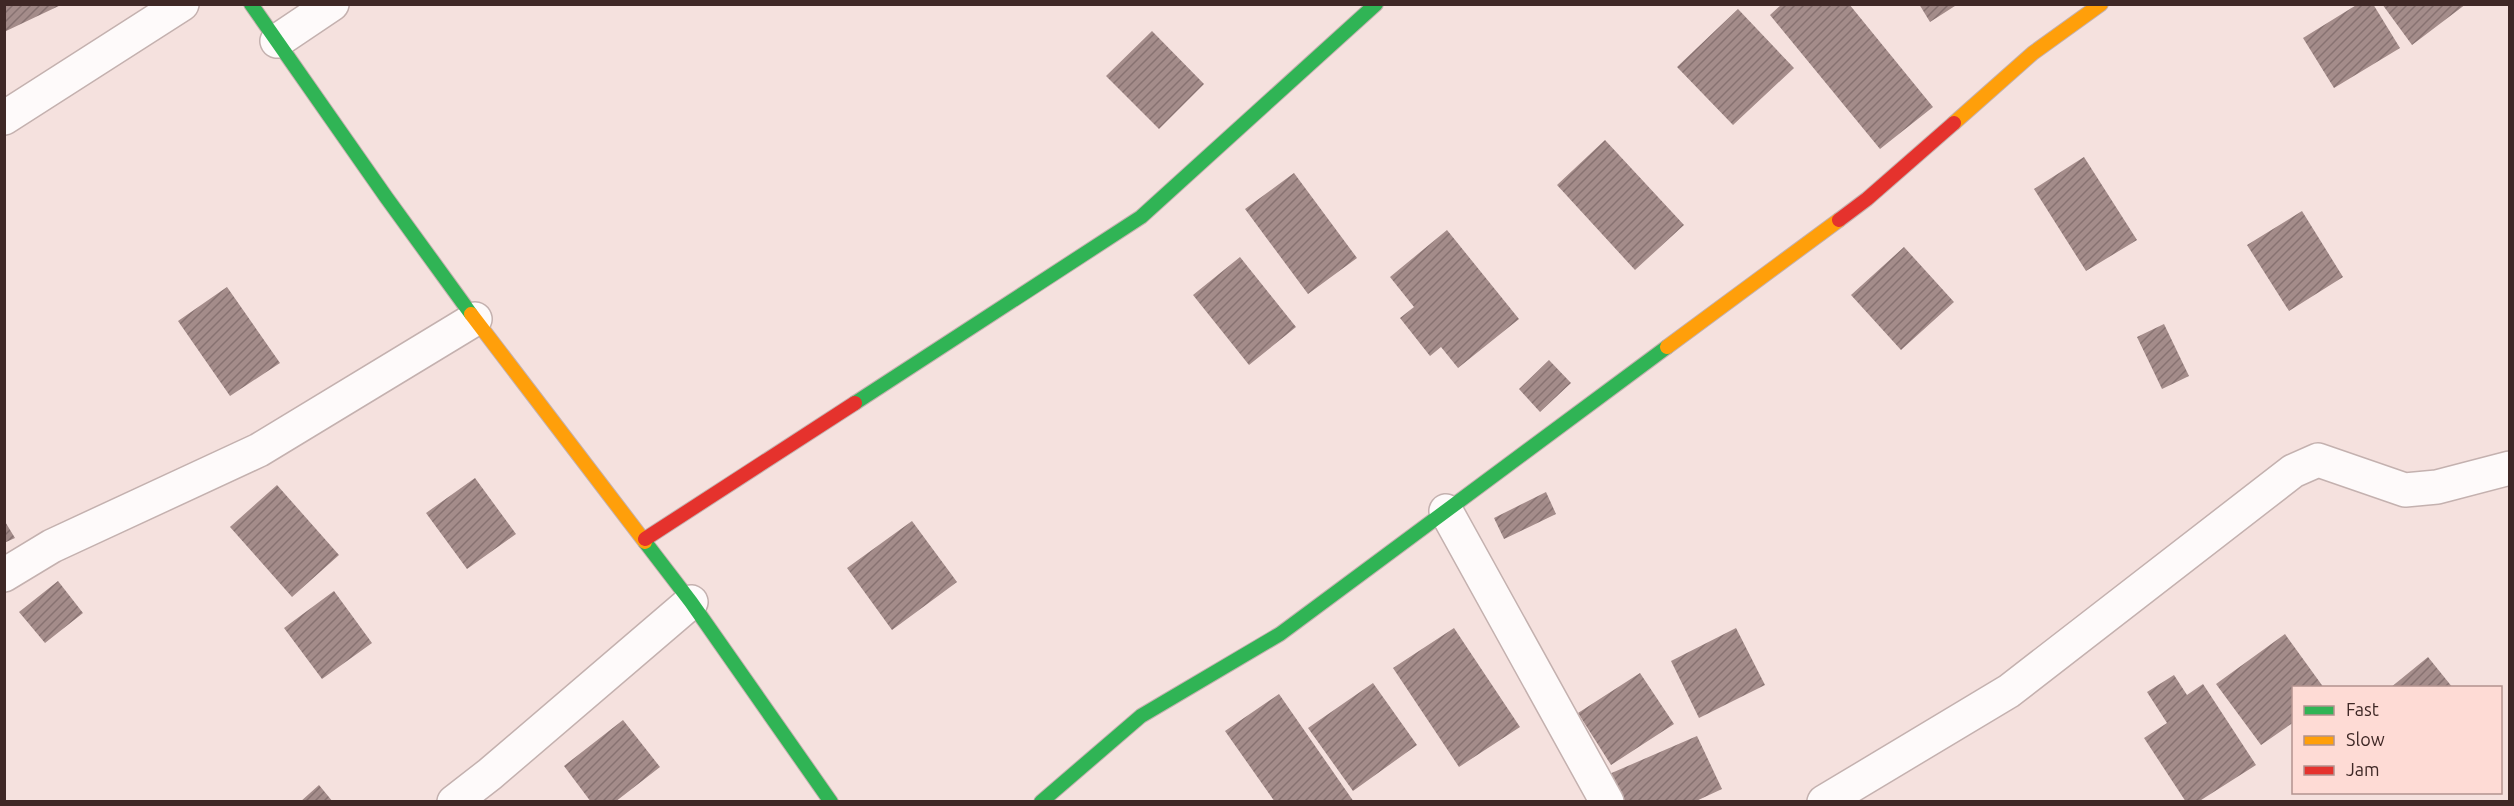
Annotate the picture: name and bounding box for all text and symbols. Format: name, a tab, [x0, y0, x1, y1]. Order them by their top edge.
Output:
legend	[2292, 686, 2502, 794]
text: Fast	[2346, 699, 2379, 719]
text: Slow	[2346, 729, 2385, 749]
text: Jam	[2346, 759, 2380, 779]

